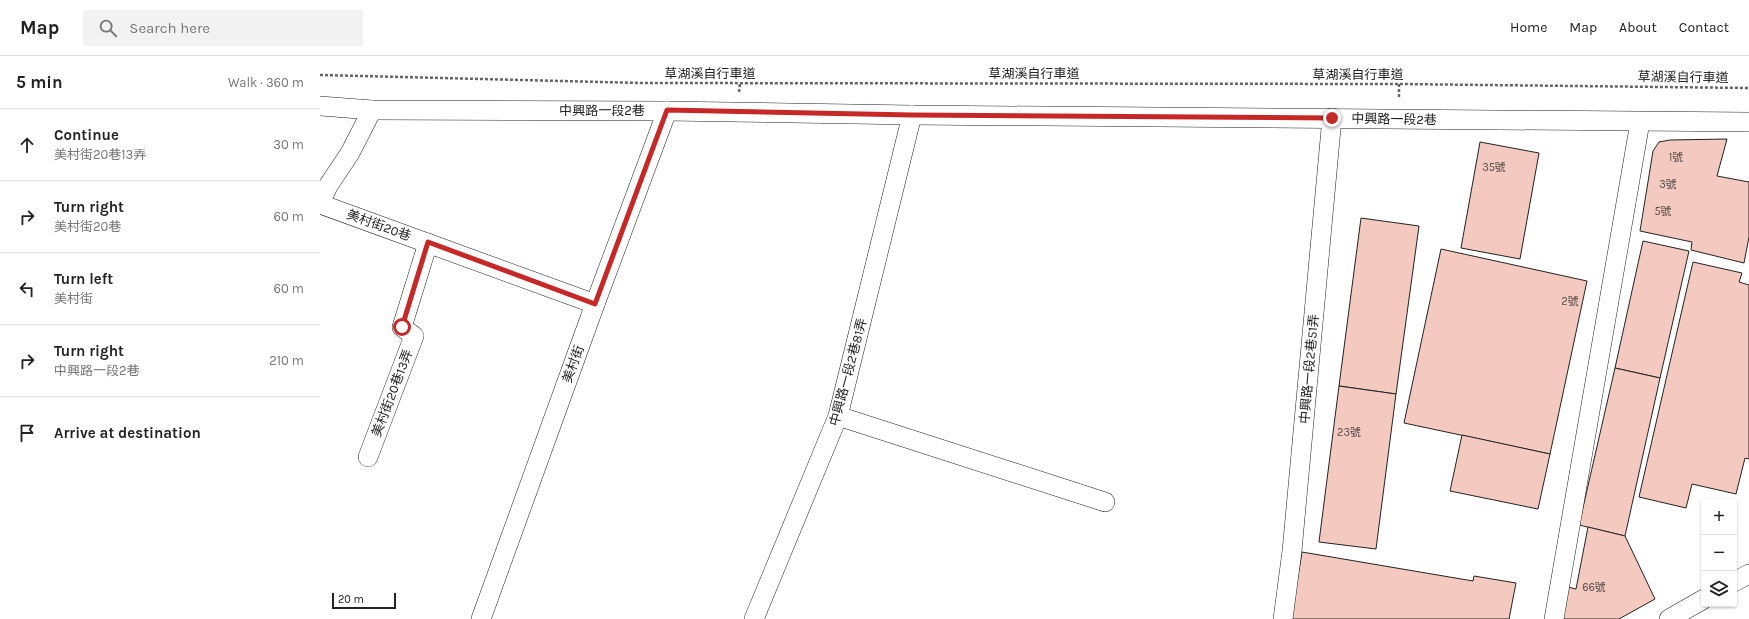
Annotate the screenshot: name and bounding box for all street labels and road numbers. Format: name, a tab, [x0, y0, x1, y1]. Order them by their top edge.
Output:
street label: 草湖溪自行車道	[664, 66, 756, 81]
street label: 草湖溪自行車道	[988, 66, 1080, 81]
street label: 草湖溪自行車道	[1312, 67, 1404, 82]
street label: 草湖溪自行車道	[1637, 69, 1729, 85]
street label: 中興路一段2巷	[559, 103, 645, 118]
street label: 中興路一段2巷	[1351, 111, 1437, 127]
street label: 美村街20巷	[345, 206, 413, 244]
street label: 中興路一段2巷51弄	[1297, 313, 1321, 425]
street label: 中興路一段2巷81弄	[826, 317, 870, 427]
street label: 美村街	[559, 343, 587, 385]
street label: 美村街20巷13弄	[368, 347, 416, 439]

